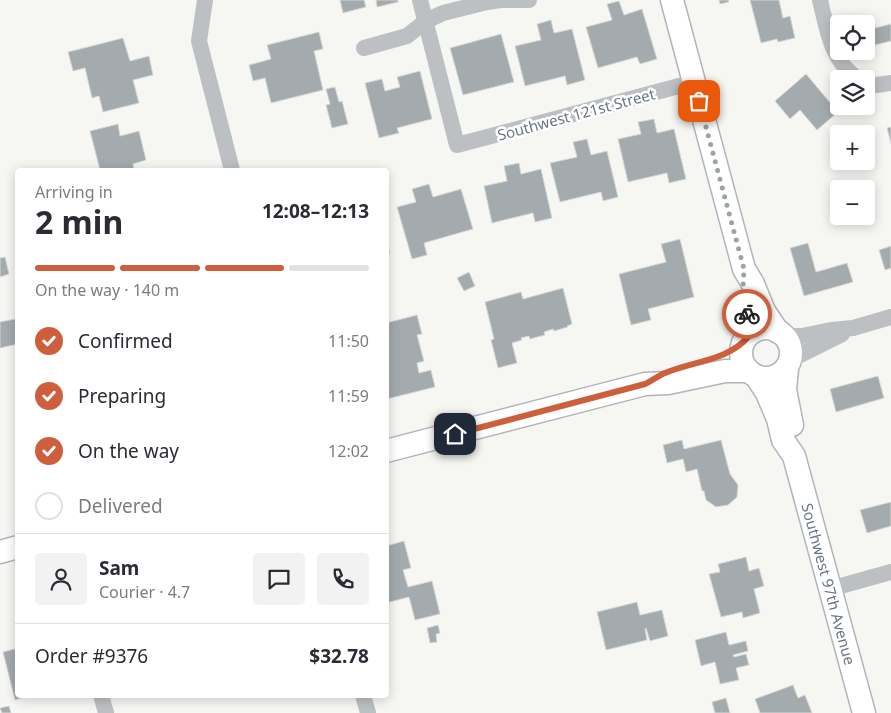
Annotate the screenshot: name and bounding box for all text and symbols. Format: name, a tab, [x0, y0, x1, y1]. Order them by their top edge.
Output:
map controls	[830, 15, 875, 225]
button: locate	[830, 15, 875, 60]
button: layers	[830, 70, 875, 115]
pin	[678, 80, 720, 122]
street label: Southwest 121st Street	[495, 83, 657, 145]
icon: bag	[685, 87, 713, 115]
button: +	[830, 125, 875, 170]
button: −	[830, 180, 875, 225]
text: Arriving in	[35, 181, 113, 203]
text: 12:08–12:13	[262, 198, 369, 224]
text: 2 min	[35, 200, 123, 243]
text: On the way · 140 m	[35, 279, 179, 301]
courier	[722, 289, 772, 339]
icon: bike	[733, 300, 761, 328]
icon: check	[35, 327, 63, 355]
text: Confirmed	[78, 328, 173, 354]
text: 11:50	[328, 330, 369, 352]
icon: check	[35, 382, 63, 410]
text: Preparing	[78, 383, 166, 409]
text: 11:59	[328, 385, 369, 407]
pin	[434, 413, 476, 455]
icon: home	[441, 420, 469, 448]
icon: check	[35, 437, 63, 465]
text: On the way	[78, 438, 179, 464]
text: 12:02	[328, 440, 369, 462]
text: Delivered	[78, 493, 163, 519]
street label: Southwest 97th Avenue	[797, 501, 860, 667]
button: person	[35, 553, 87, 605]
button: chat	[253, 553, 305, 605]
button: phone	[317, 553, 369, 605]
text: Sam	[99, 555, 139, 581]
text: Courier · 4.7	[99, 581, 190, 603]
text: Order #9376	[35, 643, 148, 669]
text: $32.78	[309, 643, 369, 669]

